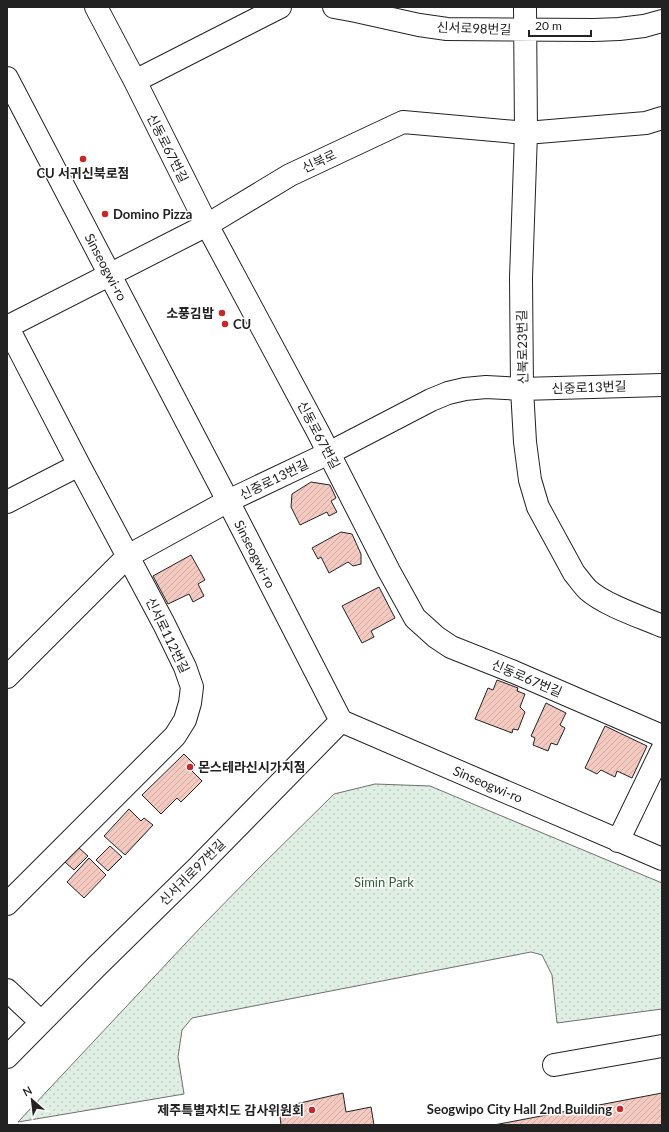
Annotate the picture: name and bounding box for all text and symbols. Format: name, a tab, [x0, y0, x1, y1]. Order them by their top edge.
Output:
scale bar	[529, 12, 591, 38]
text: 20 m	[535, 18, 562, 33]
street label: 신서로98번길	[436, 19, 512, 37]
street label: 신동로67번길	[144, 111, 192, 185]
street label: 신북로	[299, 146, 339, 176]
marker: CU 서귀신북로점	[78, 154, 88, 164]
place label: CU 서귀신북로점	[36, 165, 130, 181]
place label: Domino Pizza	[113, 206, 192, 222]
marker: Domino Pizza	[100, 209, 110, 219]
street label: Sinseogwi-ro	[82, 231, 130, 303]
place label: 소풍김밥	[166, 305, 214, 321]
marker: 소풍김밥	[217, 308, 227, 318]
street label: 신북로23번길	[513, 309, 531, 385]
place label: CU	[233, 316, 251, 332]
marker: CU	[220, 319, 230, 329]
street label: 신중로13번길	[551, 378, 627, 396]
street label: 신동로67번길	[294, 398, 344, 472]
street label: 신중로13번길	[237, 455, 311, 503]
street label: Sinseogwi-ro	[231, 517, 279, 591]
street label: 신서로112번길	[143, 594, 193, 676]
street label: 신동로67번길	[489, 656, 565, 700]
place label: 몬스테라신시가지점	[198, 759, 306, 775]
marker: 몬스테라신시가지점	[185, 762, 195, 772]
street label: Sinseogwi-ro	[451, 762, 525, 806]
street label: 신서귀로97번길	[156, 836, 228, 908]
park label: Simin Park	[354, 874, 414, 890]
north arrow	[12, 1080, 52, 1120]
text: N	[20, 1083, 34, 1098]
place label: Seogwipo City Hall 2nd Building	[427, 1101, 612, 1117]
place label: 제주특별자치도 감사위원회	[157, 1102, 304, 1118]
marker: Seogwipo City Hall 2nd Building	[615, 1104, 625, 1114]
marker: 제주특별자치도 감사위원회	[307, 1105, 317, 1115]

